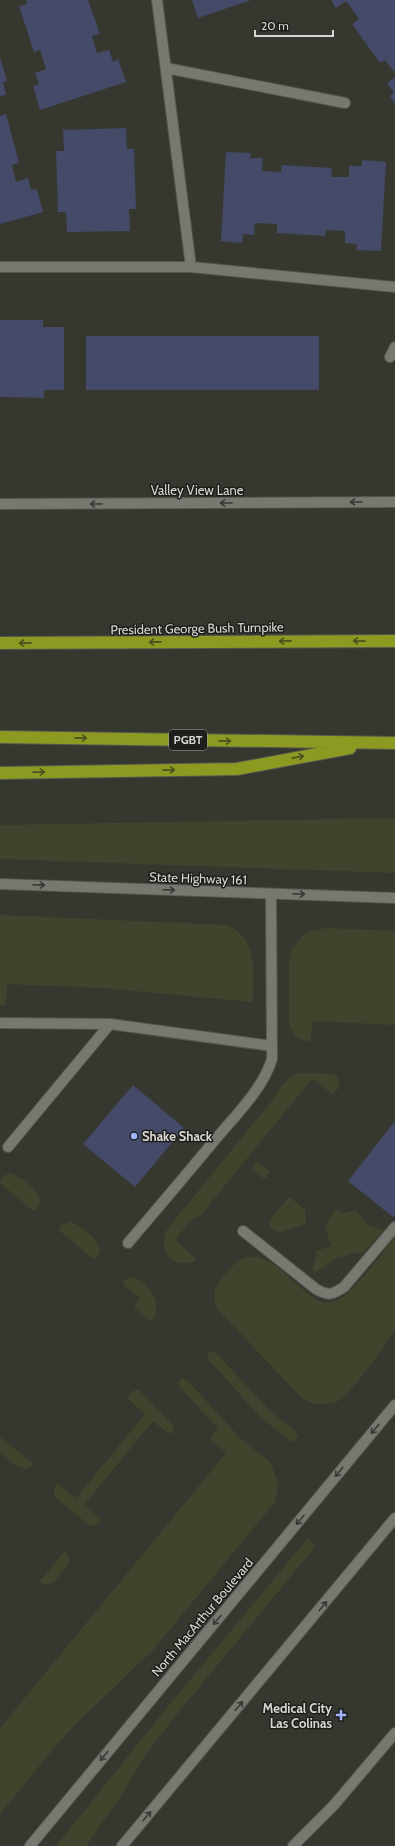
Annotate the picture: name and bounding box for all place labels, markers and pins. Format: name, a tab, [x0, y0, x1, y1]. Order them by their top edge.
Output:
place label: Shake Shack	[142, 1128, 213, 1144]
marker: Shake Shack	[129, 1131, 139, 1141]
place label: Medical City Las Colinas	[263, 1700, 332, 1731]
marker: Medical City Las Colinas	[335, 1709, 347, 1721]

